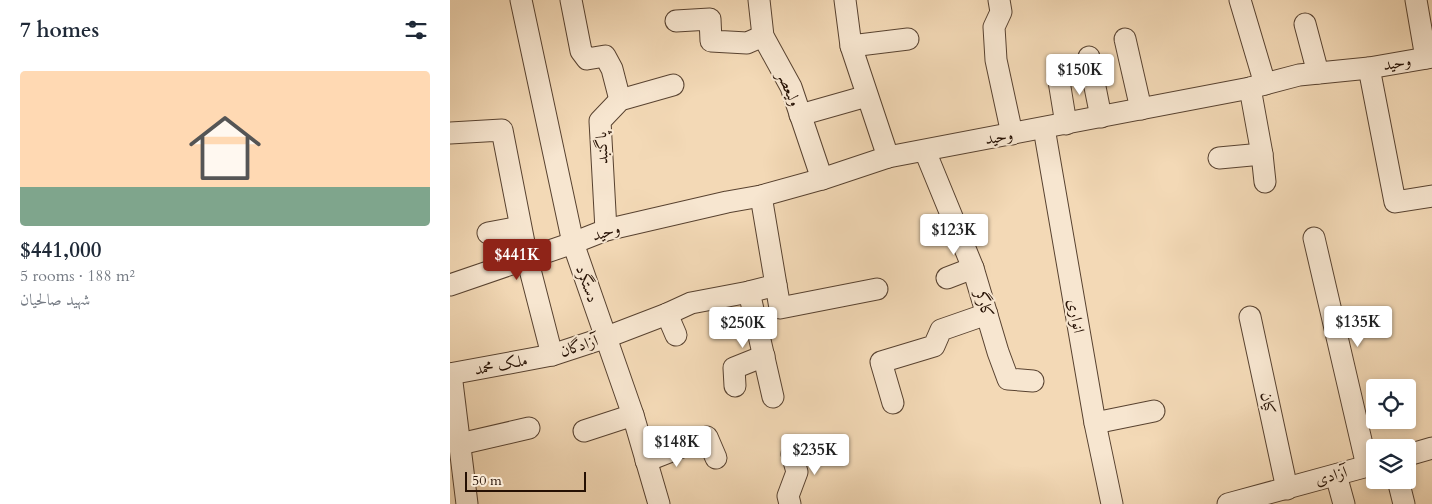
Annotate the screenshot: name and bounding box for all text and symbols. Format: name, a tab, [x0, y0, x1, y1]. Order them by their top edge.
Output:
text: 7 homes	[20, 16, 99, 45]
icon: filters	[402, 16, 430, 44]
street label: وحید	[1381, 50, 1413, 76]
pin: $150K	[1045, 54, 1115, 96]
text: $150K	[1057, 59, 1103, 81]
street label: ولیعصر	[771, 66, 806, 110]
icon: home	[180, 103, 270, 193]
street label: وحید	[983, 123, 1015, 151]
street label: پاگنبد	[590, 130, 614, 165]
pin: $123K	[919, 214, 989, 256]
street label: وحید	[589, 217, 623, 247]
text: $123K	[931, 219, 977, 241]
text: $441,000	[20, 236, 101, 265]
pin: $441K	[482, 238, 552, 281]
text: $441K	[494, 244, 540, 266]
street label: دستگرد	[570, 262, 604, 306]
text: 5 rooms · 188 m²	[20, 265, 135, 287]
street label: کارگر	[969, 286, 999, 320]
text: شهید صالحیان	[20, 289, 90, 311]
street label: انواری	[1062, 297, 1090, 335]
pin: $250K	[708, 306, 778, 349]
pin: $135K	[1323, 306, 1393, 348]
text: $135K	[1335, 311, 1381, 333]
text: $250K	[720, 312, 766, 334]
street label: آزادگان	[557, 329, 602, 362]
street label: ملک محمد	[472, 349, 530, 381]
map controls	[1366, 379, 1416, 489]
button: locate	[1366, 379, 1416, 429]
street label: کیان	[1255, 390, 1281, 416]
pin: $148K	[642, 426, 712, 468]
text: $148K	[654, 431, 700, 453]
pin: $235K	[780, 434, 850, 476]
text: $235K	[792, 439, 838, 461]
button: layers	[1366, 439, 1416, 489]
street label: آزادی	[1312, 460, 1351, 491]
scale bar	[465, 469, 586, 492]
text: 50 m	[472, 471, 502, 490]

